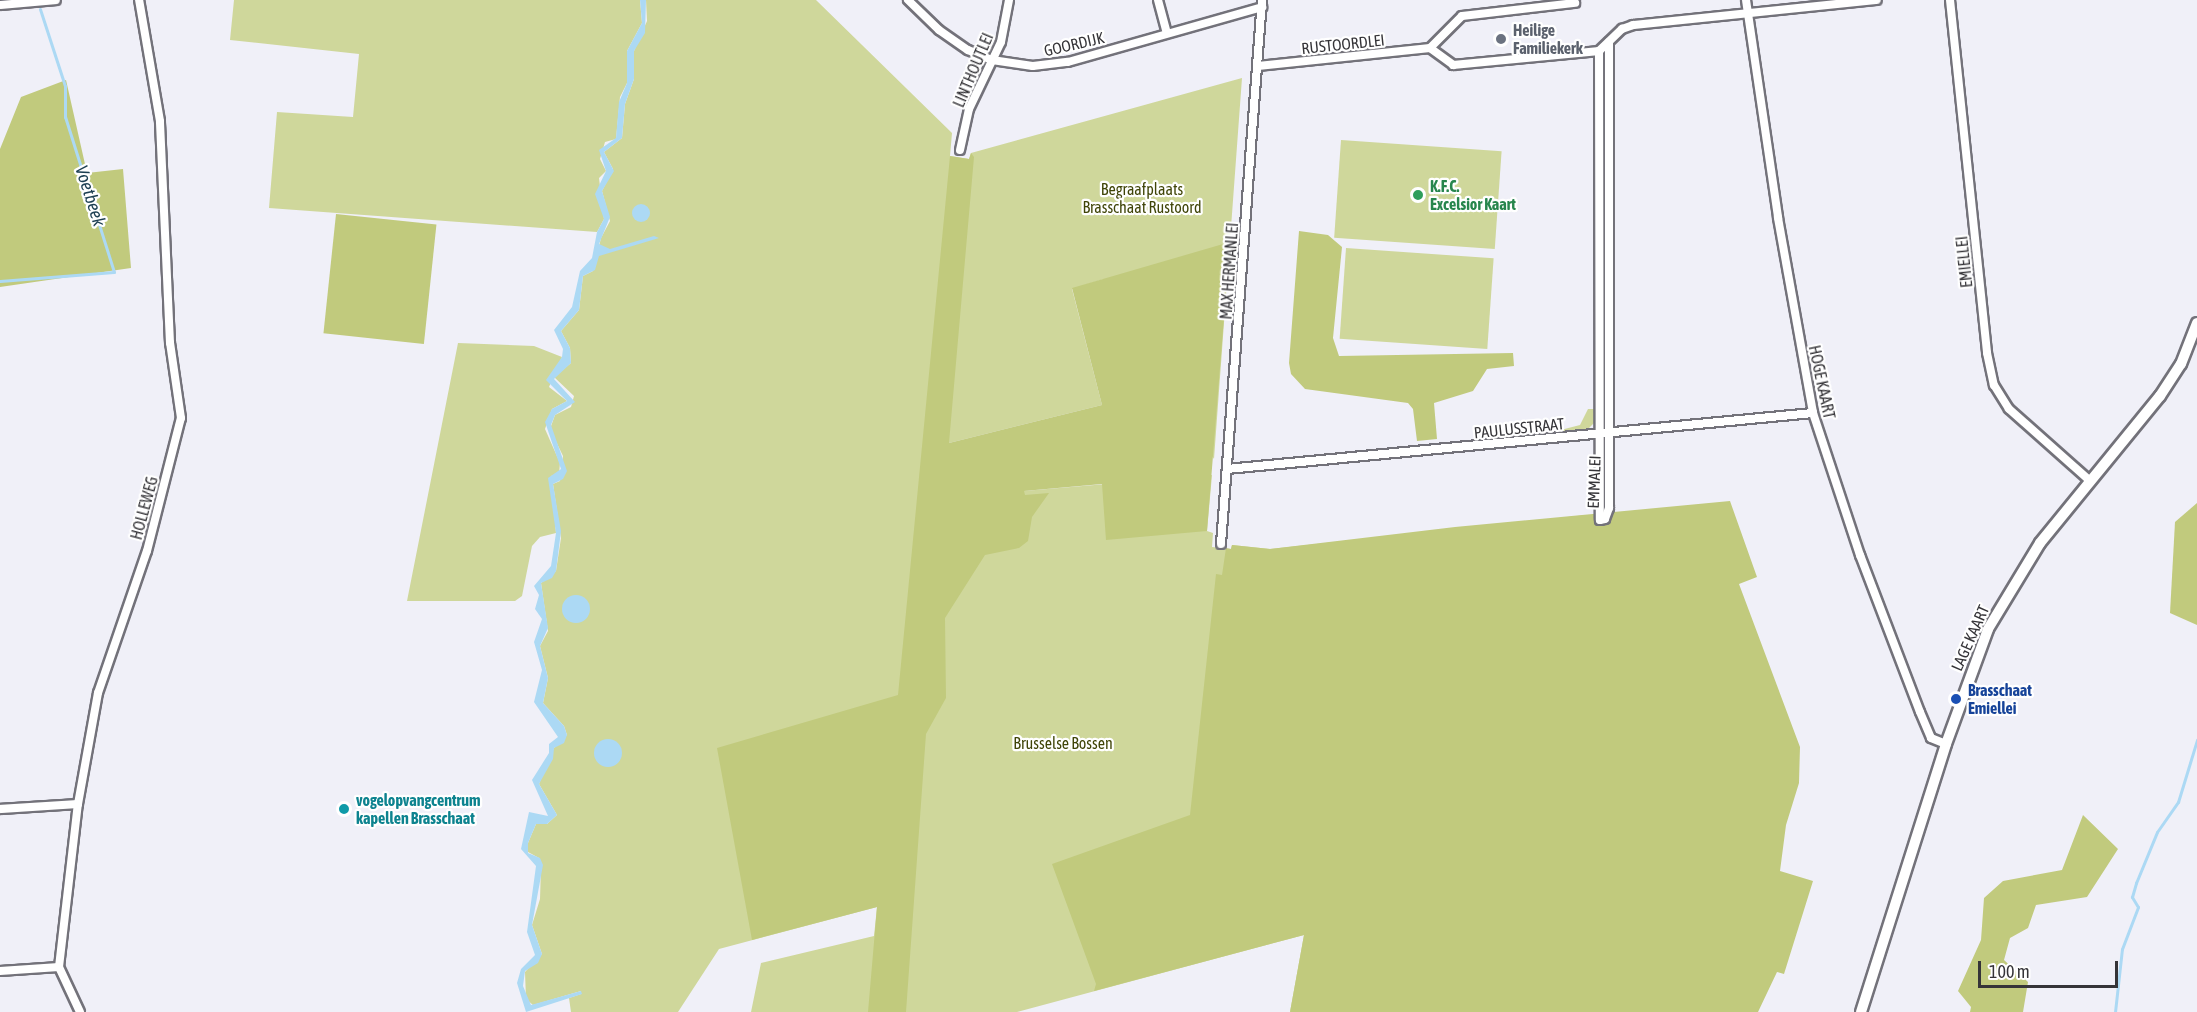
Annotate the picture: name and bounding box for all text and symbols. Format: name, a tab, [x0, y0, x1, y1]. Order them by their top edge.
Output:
place label: Heilige Familiekerk	[1513, 20, 1583, 58]
street label: GOORDIJK	[1042, 28, 1106, 60]
street label: LINTHOUTLEI	[949, 30, 997, 110]
street label: RUSTOORDLEI	[1300, 30, 1386, 58]
marker: Heilige Familiekerk	[1494, 32, 1508, 46]
water label: Voetbeek	[70, 163, 110, 229]
place label: K.F.C. Excelsior Kaart	[1430, 176, 1516, 214]
park label: Begraafplaats Brasschaat Rustoord	[1082, 179, 1202, 217]
marker: K.F.C. Excelsior Kaart	[1411, 188, 1425, 202]
street label: MAX HERMANLEI	[1216, 222, 1242, 320]
street label: EMIELLEI	[1952, 235, 1976, 289]
street label: HOGE KAART	[1805, 343, 1839, 421]
street label: PAULUSSTRAAT	[1473, 414, 1565, 442]
street label: EMMALEI	[1583, 455, 1605, 509]
street label: HOLLEWEG	[126, 474, 162, 542]
street label: LAGE KAART	[1947, 602, 1993, 674]
place label: Brasschaat Emiellei	[1968, 680, 2032, 718]
marker: Brasschaat Emiellei	[1949, 692, 1963, 706]
park label: Brusselse Bossen	[1013, 733, 1113, 753]
place label: vogelopvangcentrum kapellen Brasschaat	[356, 790, 481, 828]
marker: vogelopvangcentrum kapellen Brasschaat	[337, 802, 351, 816]
scale bar	[1981, 949, 2120, 987]
text: 100 m	[1989, 961, 2030, 982]

